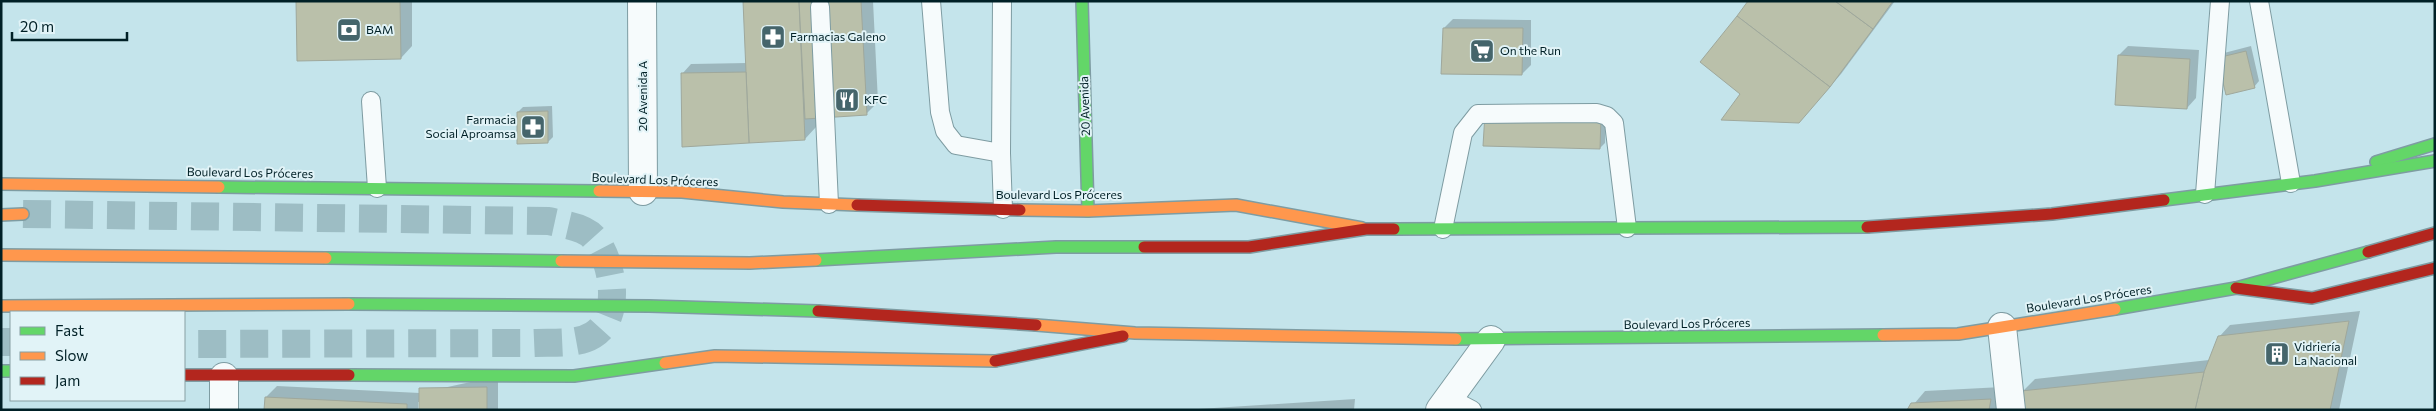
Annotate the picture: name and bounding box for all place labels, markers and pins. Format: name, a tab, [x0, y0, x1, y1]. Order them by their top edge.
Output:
bank icon: BAM	[336, 17, 362, 43]
place label: BAM	[366, 22, 393, 36]
pharmacy icon: Farmacias Galeno	[760, 24, 786, 50]
place label: Farmacias Galeno	[790, 29, 886, 43]
supermarket icon: On the Run	[1469, 38, 1495, 64]
place label: On the Run	[1500, 43, 1561, 57]
restaurant icon: KFC	[834, 87, 860, 113]
place label: KFC	[864, 92, 887, 106]
place label: Farmacia Social Aproamsa	[426, 112, 516, 140]
pharmacy icon: Farmacia Social Aproamsa	[520, 114, 546, 140]
place label: Vidriería La Nacional	[2294, 339, 2357, 367]
building icon: Vidriería La Nacional	[2264, 341, 2290, 367]

